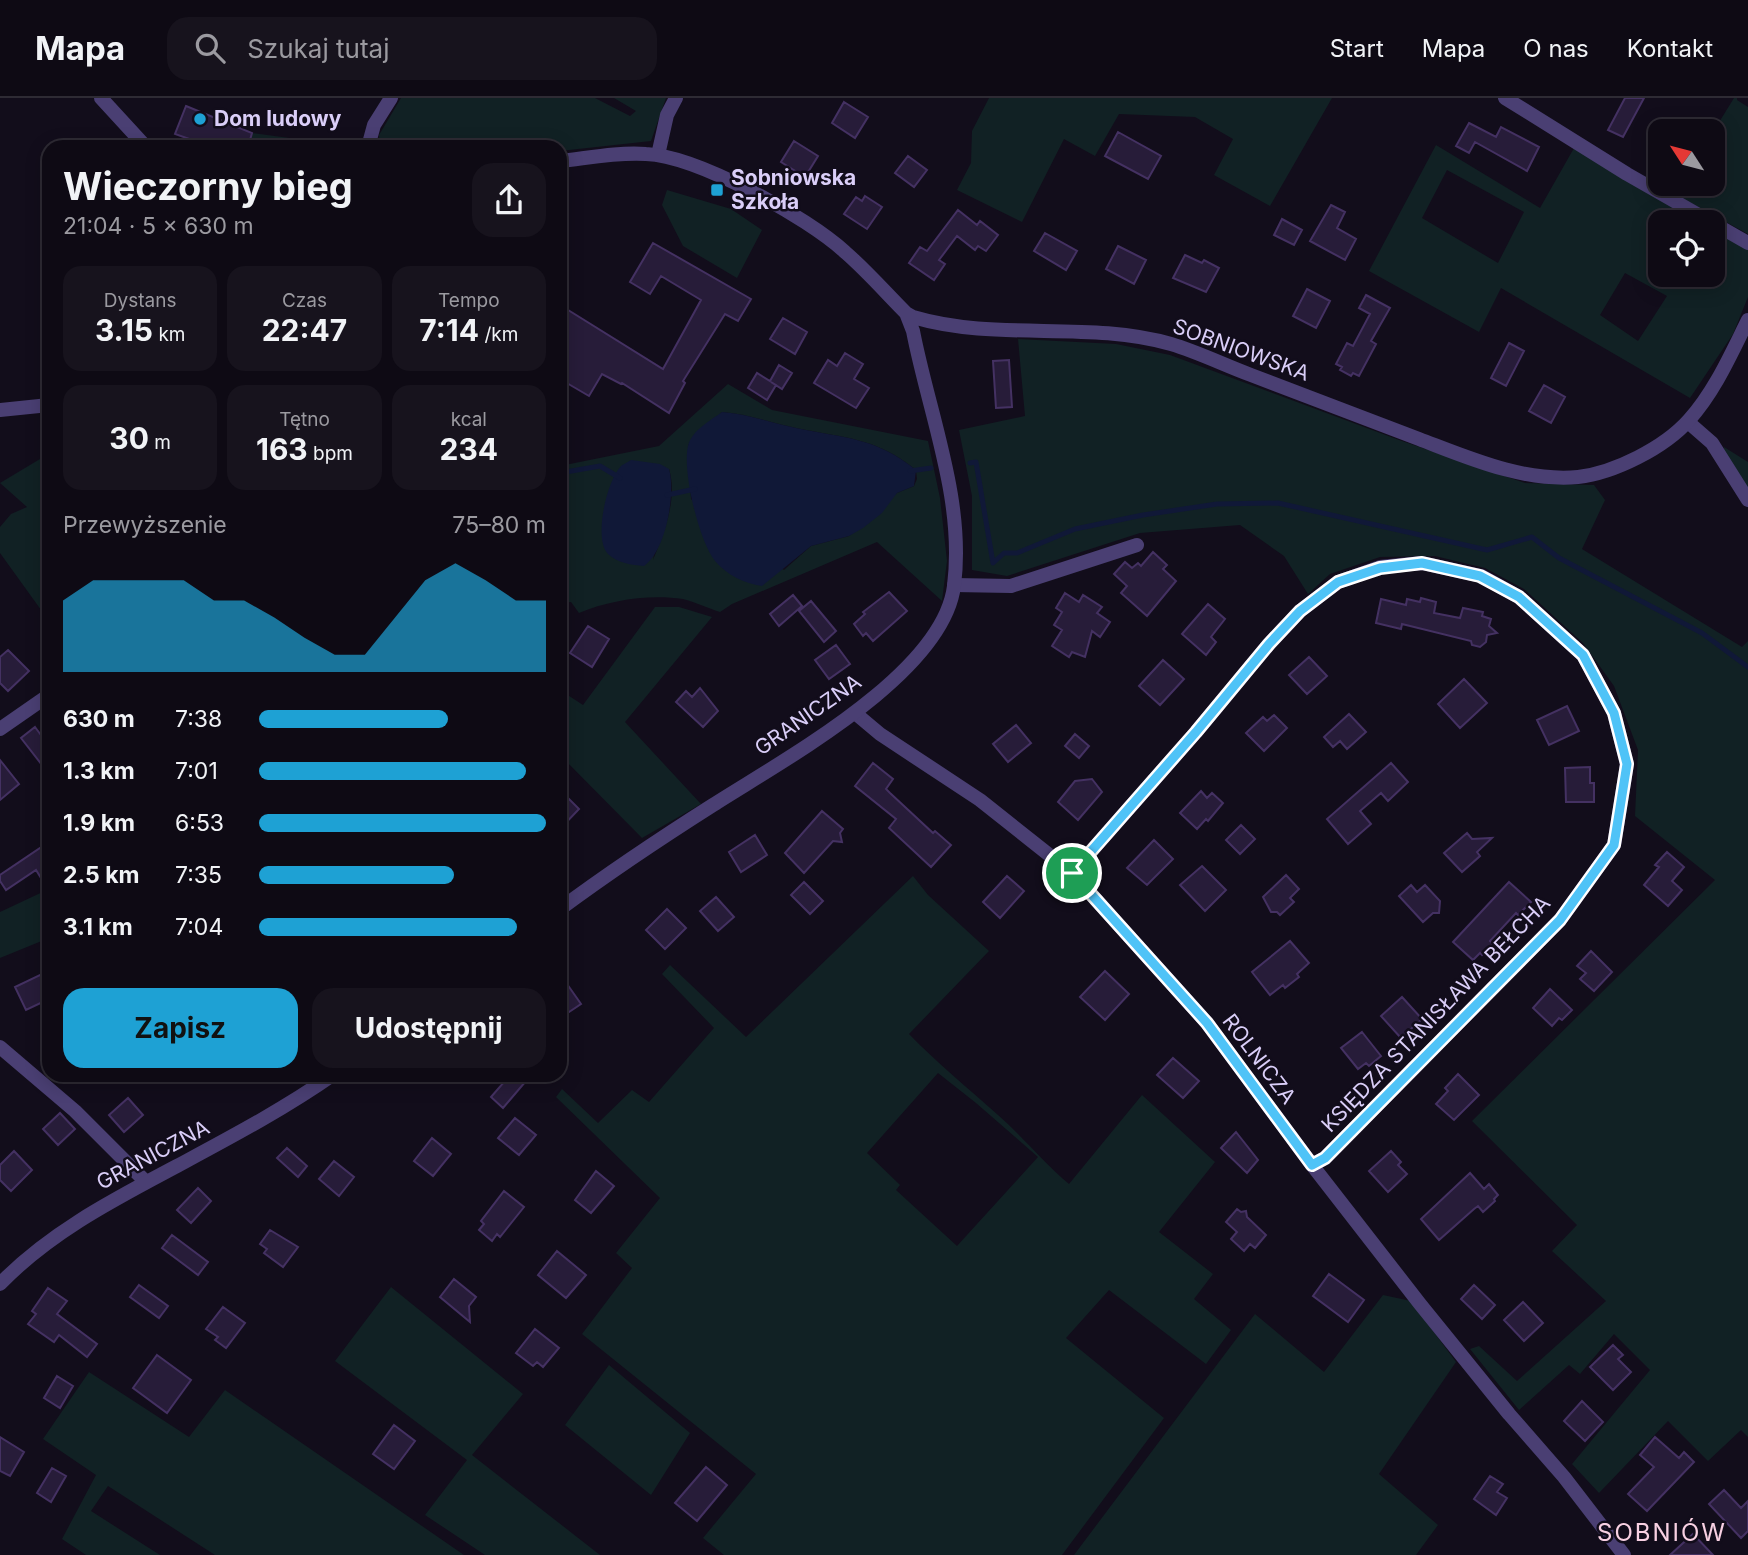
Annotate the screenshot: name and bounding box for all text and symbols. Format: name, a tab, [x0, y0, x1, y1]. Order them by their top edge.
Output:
search box	[167, 17, 657, 80]
text: Mapa	[35, 28, 125, 68]
icon: search	[191, 29, 229, 67]
text: Szukaj tutaj	[247, 33, 390, 64]
text: Start	[1330, 34, 1384, 63]
text: Mapa	[1422, 34, 1485, 63]
text: O nas	[1523, 34, 1589, 63]
text: Kontakt	[1627, 34, 1713, 63]
place label: Dom ludowy	[214, 106, 342, 131]
marker: Dom ludowy	[192, 111, 208, 127]
north arrow	[1648, 119, 1726, 196]
map controls	[1648, 119, 1725, 287]
text: Wieczorny bieg	[63, 163, 353, 209]
button: share	[472, 163, 546, 237]
place label: Sobniowska Szkoła	[731, 165, 856, 214]
marker: Sobniowska Szkoła	[709, 182, 725, 198]
button: locate	[1648, 210, 1725, 287]
text: 21:04 · 5 × 630 m	[63, 212, 254, 240]
text: Dystans	[104, 289, 176, 312]
text: Czas	[282, 289, 327, 312]
text: Tempo	[438, 289, 500, 312]
text: 3.15	[95, 312, 153, 348]
text: 22:47	[262, 312, 347, 348]
text: 7:14	[419, 312, 479, 348]
street label: SOBNIOWSKA	[1169, 313, 1313, 386]
text: km	[153, 323, 185, 346]
text: /km	[479, 323, 518, 346]
text: Tętno	[279, 408, 330, 431]
text: kcal	[451, 408, 487, 431]
text: 30	[109, 420, 149, 456]
text: m	[149, 431, 171, 454]
text: 163	[256, 431, 308, 467]
text: 234	[440, 431, 498, 467]
text: bpm	[308, 442, 353, 465]
text: Przewyższenie	[63, 511, 227, 539]
text: 75–80 m	[452, 511, 546, 539]
street label: GRANICZNA	[750, 669, 866, 760]
text: 630 m	[63, 705, 135, 733]
text: 7:38	[175, 705, 222, 733]
text: 1.3 km	[63, 757, 135, 785]
text: 7:01	[175, 757, 218, 785]
text: 1.9 km	[63, 809, 135, 837]
text: 6:53	[175, 809, 224, 837]
pin	[1042, 843, 1102, 903]
icon: arrive	[1053, 854, 1091, 892]
text: 2.5 km	[63, 861, 140, 889]
text: 7:35	[175, 861, 222, 889]
street label: KSIĘDZA STANISŁAWA BEŁCHA	[1316, 890, 1555, 1137]
text: 3.1 km	[63, 913, 133, 941]
text: 7:04	[175, 913, 223, 941]
button: Zapisz	[63, 988, 298, 1068]
button: Udostępnij	[312, 988, 546, 1068]
street label: ROLNICZA	[1218, 1009, 1301, 1109]
street label: GRANICZNA	[92, 1114, 213, 1195]
district label: SOBNIÓW	[1597, 1518, 1727, 1547]

